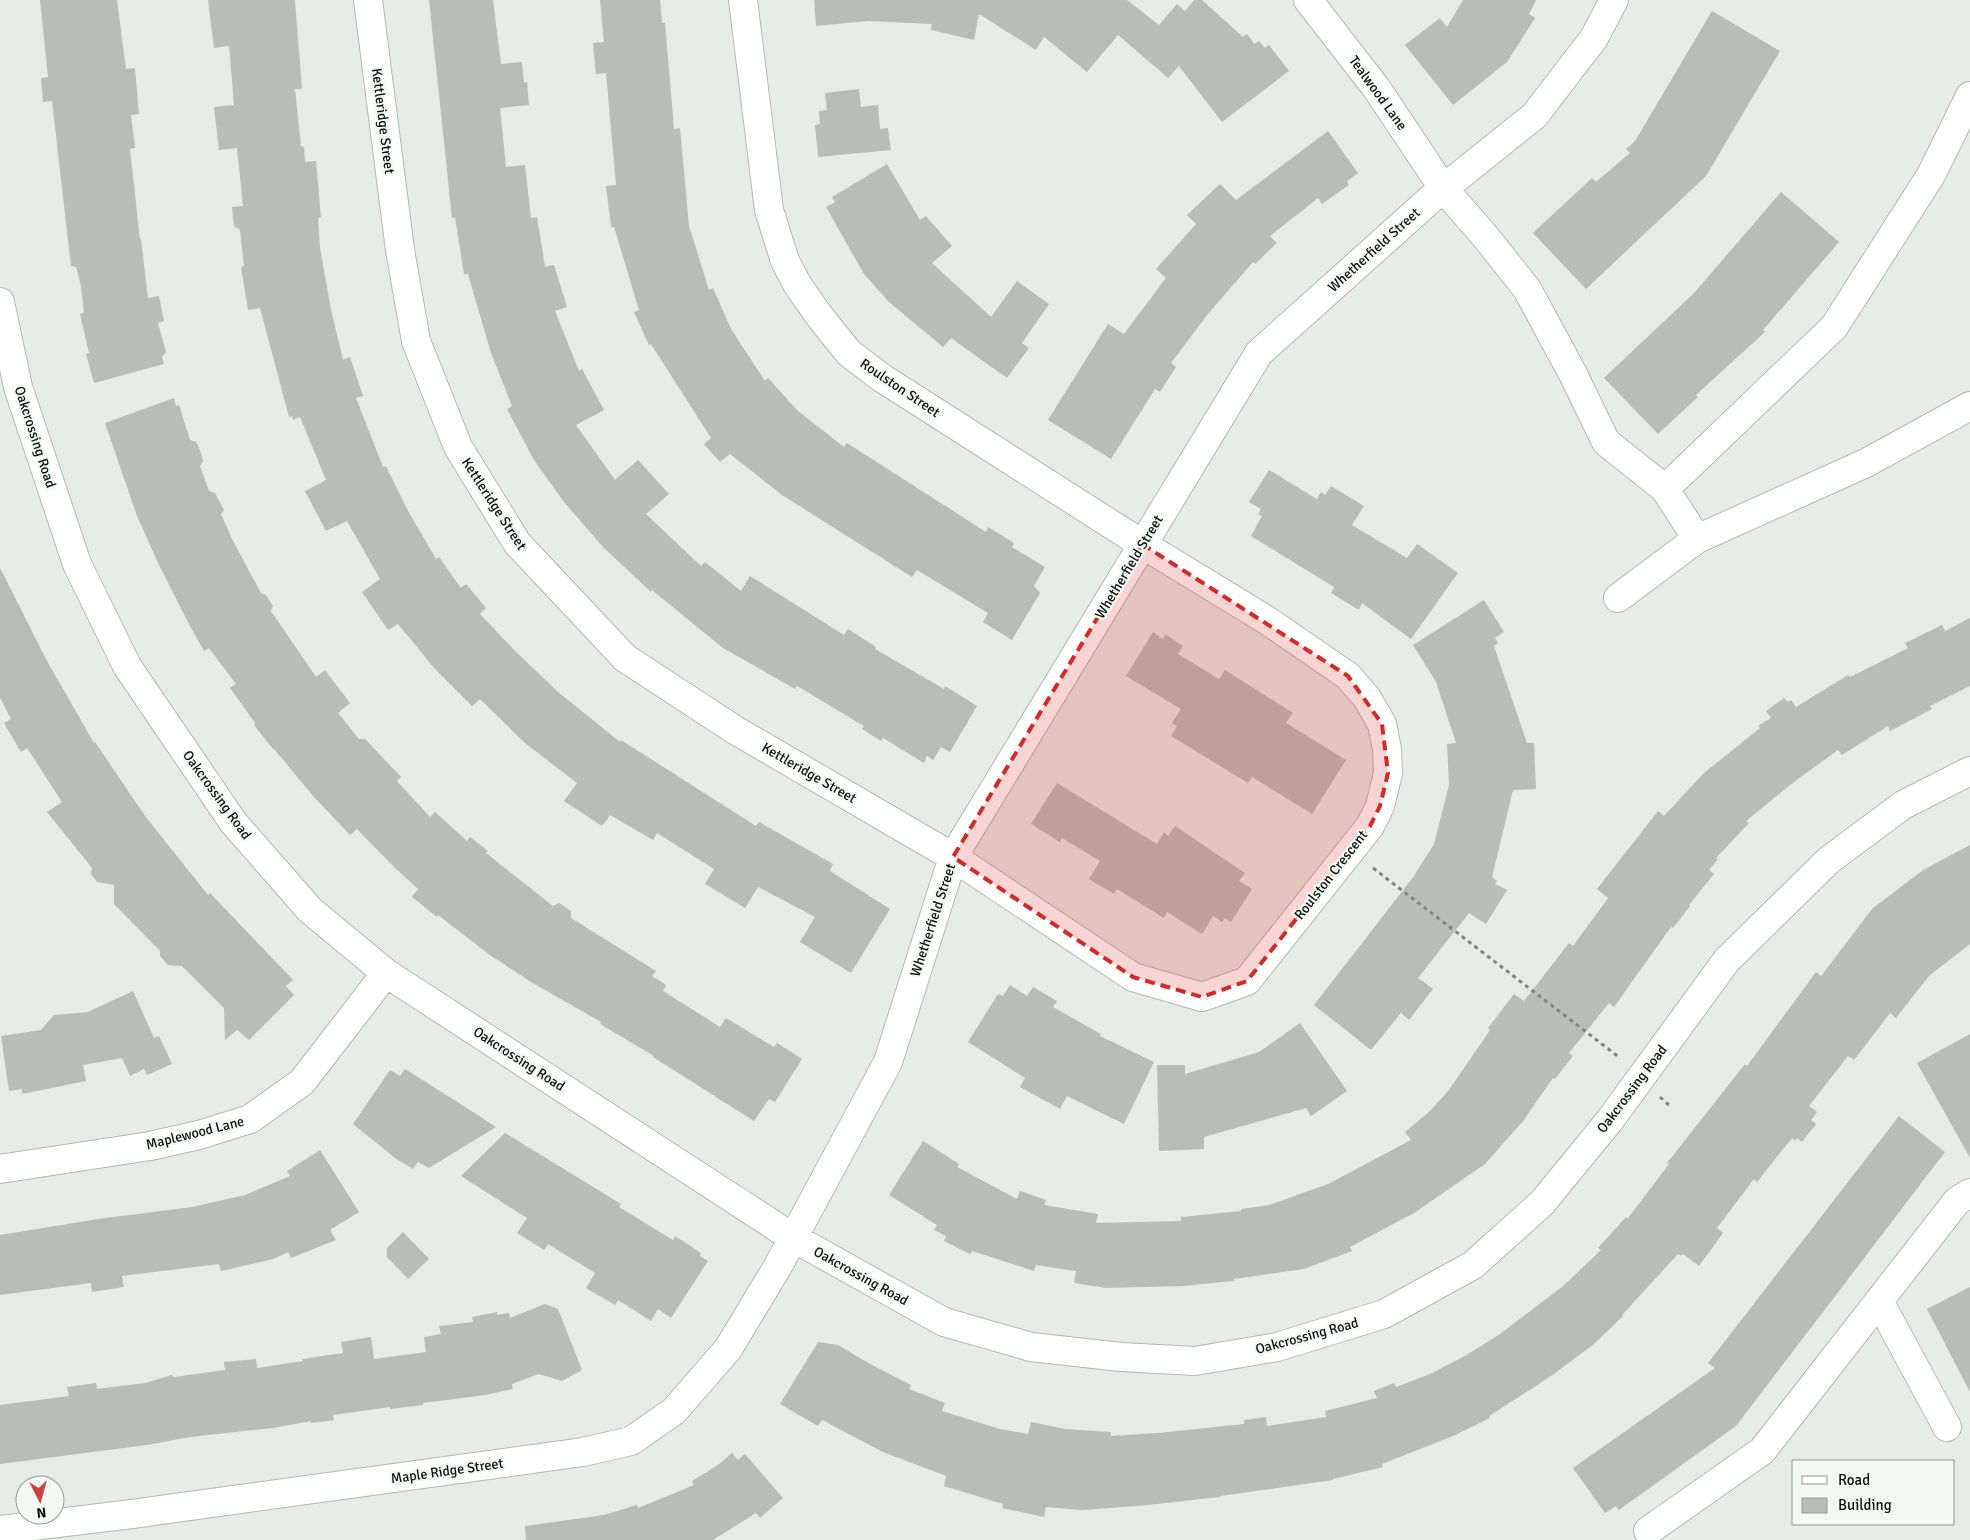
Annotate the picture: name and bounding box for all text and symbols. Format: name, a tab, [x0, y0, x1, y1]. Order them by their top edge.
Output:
street label: Tealwood Lane	[1345, 53, 1411, 133]
street label: Kettleridge Street	[368, 67, 398, 175]
street label: Whetherfield Street	[1325, 204, 1424, 296]
street label: Roulston Street	[857, 355, 943, 421]
street label: Oakcrossing Road	[11, 384, 59, 490]
street label: Kettleridge Street	[458, 455, 530, 553]
street label: Whetherfield Street	[1091, 512, 1167, 622]
street label: Kettleridge Street	[759, 739, 859, 807]
street label: Oakcrossing Road	[179, 747, 255, 843]
street label: Roulston Crescent	[1291, 827, 1371, 923]
street label: Whetherfield Street	[907, 861, 959, 979]
street label: Oakcrossing Road	[470, 1023, 568, 1095]
street label: Oakcrossing Road	[1593, 1042, 1671, 1136]
street label: Maplewood Lane	[144, 1113, 246, 1153]
street label: Oakcrossing Road	[811, 1243, 911, 1309]
street label: Oakcrossing Road	[1254, 1314, 1360, 1358]
street label: Maple Ridge Street	[390, 1455, 504, 1487]
legend	[1792, 1460, 1955, 1525]
text: Road	[1838, 1471, 1870, 1489]
north arrow	[15, 1475, 65, 1525]
text: Building	[1838, 1496, 1892, 1514]
text: N	[36, 1503, 47, 1521]

